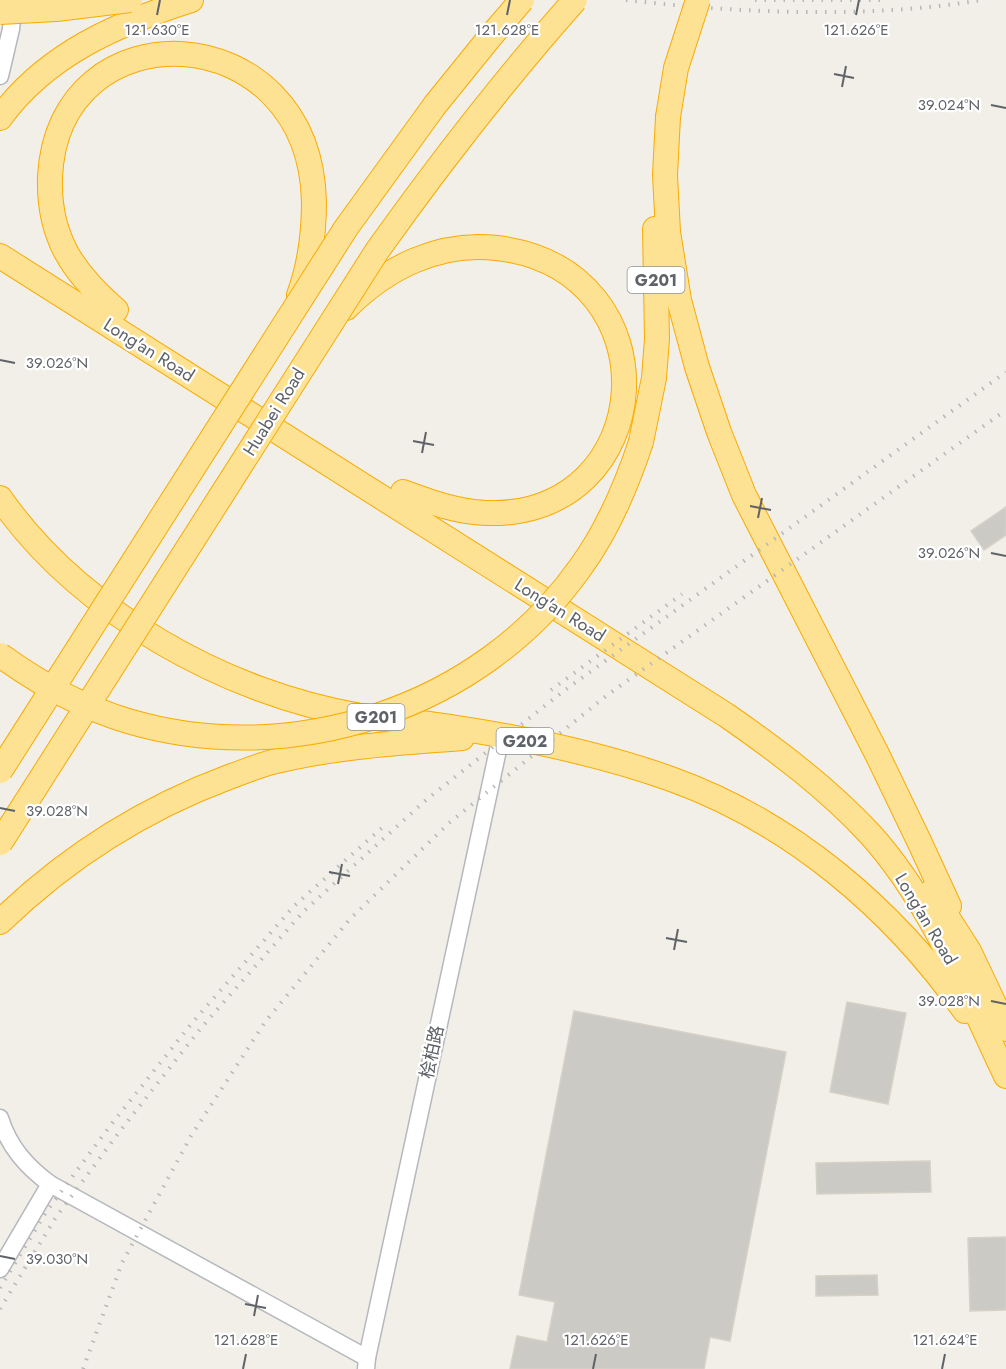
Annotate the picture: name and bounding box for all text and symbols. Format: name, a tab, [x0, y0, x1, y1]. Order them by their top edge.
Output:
text: 121.630°E	[125, 19, 189, 41]
text: 121.628°E	[475, 19, 539, 41]
text: 121.626°E	[824, 19, 888, 41]
text: 39.024°N	[918, 94, 980, 116]
road number: G201	[628, 267, 684, 293]
street label: Long'an Road	[99, 312, 199, 388]
text: 39.026°N	[26, 352, 88, 374]
street label: Huabei Road	[237, 363, 311, 461]
text: 39.026°N	[918, 542, 980, 564]
street label: Long'an Road	[510, 572, 610, 648]
road number: G201	[348, 704, 404, 730]
road number: G202	[496, 728, 554, 754]
text: 39.028°N	[26, 800, 88, 822]
street label: Long'an Road	[888, 868, 964, 970]
text: 39.028°N	[918, 990, 980, 1012]
street label: 桧柏路	[414, 1023, 450, 1081]
text: 39.030°N	[26, 1248, 88, 1270]
text: 121.628°E	[214, 1329, 278, 1351]
text: 121.626°E	[564, 1329, 628, 1351]
text: 121.624°E	[913, 1329, 977, 1351]

